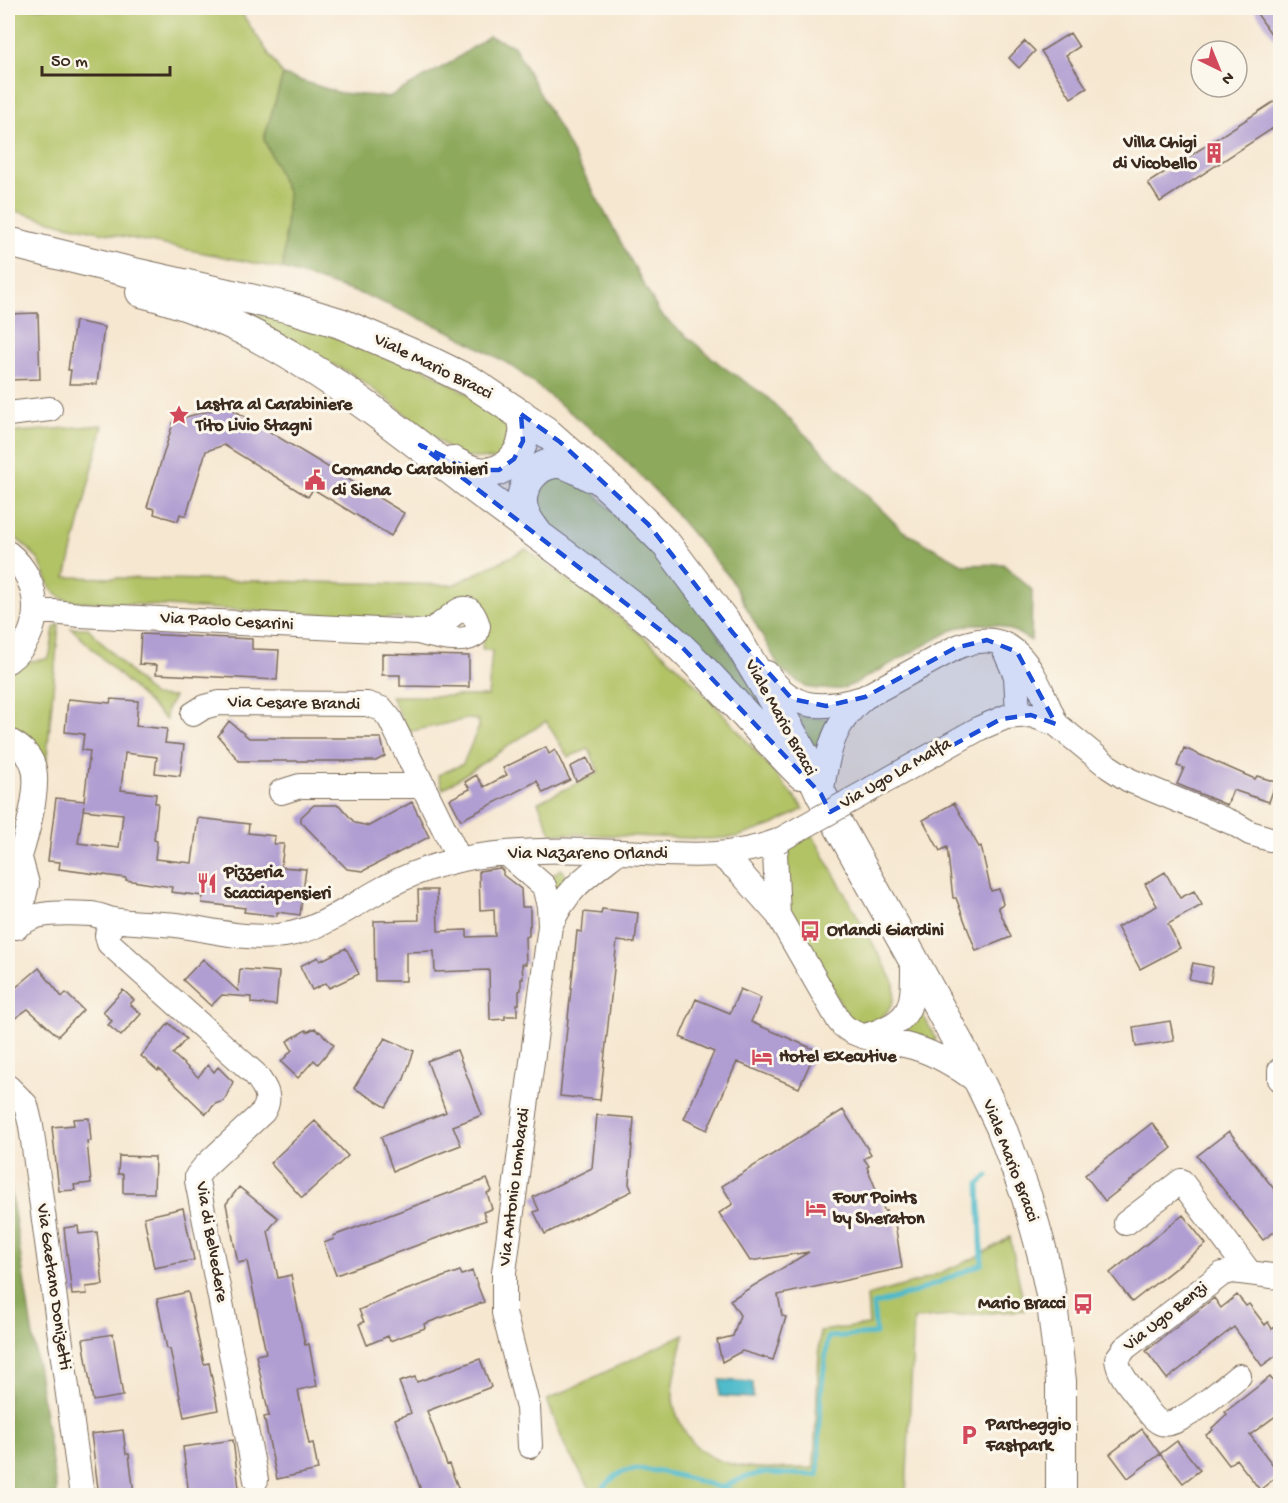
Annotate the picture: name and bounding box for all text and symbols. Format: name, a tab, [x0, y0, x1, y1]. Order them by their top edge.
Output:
scale bar	[42, 39, 170, 77]
north arrow	[1189, 39, 1249, 99]
text: 50 m	[51, 52, 88, 73]
text: N	[1216, 67, 1237, 88]
place label: Villa Chigi di Vicobello	[1113, 133, 1198, 175]
building icon: Villa Chigi di Vicobello	[1202, 141, 1226, 165]
street label: Viale Mario Bracci	[369, 329, 496, 405]
place label: Lastra al Carabiniere Tito Livio Stagni	[194, 395, 353, 437]
place icon: Lastra al Carabiniere Tito Livio Stagni	[167, 403, 191, 427]
place label: Comando Carabinieri di Siena	[331, 460, 488, 502]
public building icon: Comando Carabinieri di Siena	[303, 468, 327, 492]
street label: Via Paolo Cesarini	[159, 608, 294, 636]
street label: Viale Mario Bracci	[739, 655, 821, 780]
street label: Via Cesare Brandi	[227, 692, 360, 716]
street label: Via Ugo La Malfa	[836, 733, 956, 815]
street label: Via Nazareno Orlandi	[507, 844, 668, 865]
place label: Pizzeria Scacciapensieri	[223, 863, 331, 905]
restaurant icon: Pizzeria Scacciapensieri	[195, 871, 219, 895]
bus stop icon: Orlandi Giardini	[798, 919, 822, 943]
place label: Orlandi Giardini	[827, 921, 944, 942]
hotel icon: Hotel Executive	[750, 1045, 774, 1069]
place label: Hotel Executive	[779, 1047, 897, 1068]
street label: Viale Mario Bracci	[977, 1096, 1043, 1225]
street label: Via Antonio Lombardi	[495, 1107, 535, 1268]
street label: Via di Belvedere	[190, 1179, 232, 1305]
place label: Four Points by Sheraton	[832, 1188, 925, 1230]
hotel icon: Four Points by Sheraton	[804, 1196, 828, 1220]
street label: Via Gaetano Donizetti	[31, 1202, 75, 1372]
street label: Via Ugo Benzi	[1119, 1277, 1212, 1357]
bus stop icon: Mario Bracci	[1071, 1292, 1095, 1316]
place label: Mario Bracci	[978, 1294, 1066, 1315]
place label: Parcheggio Fastpark	[985, 1415, 1072, 1457]
parking icon: Parcheggio Fastpark	[957, 1423, 981, 1447]

